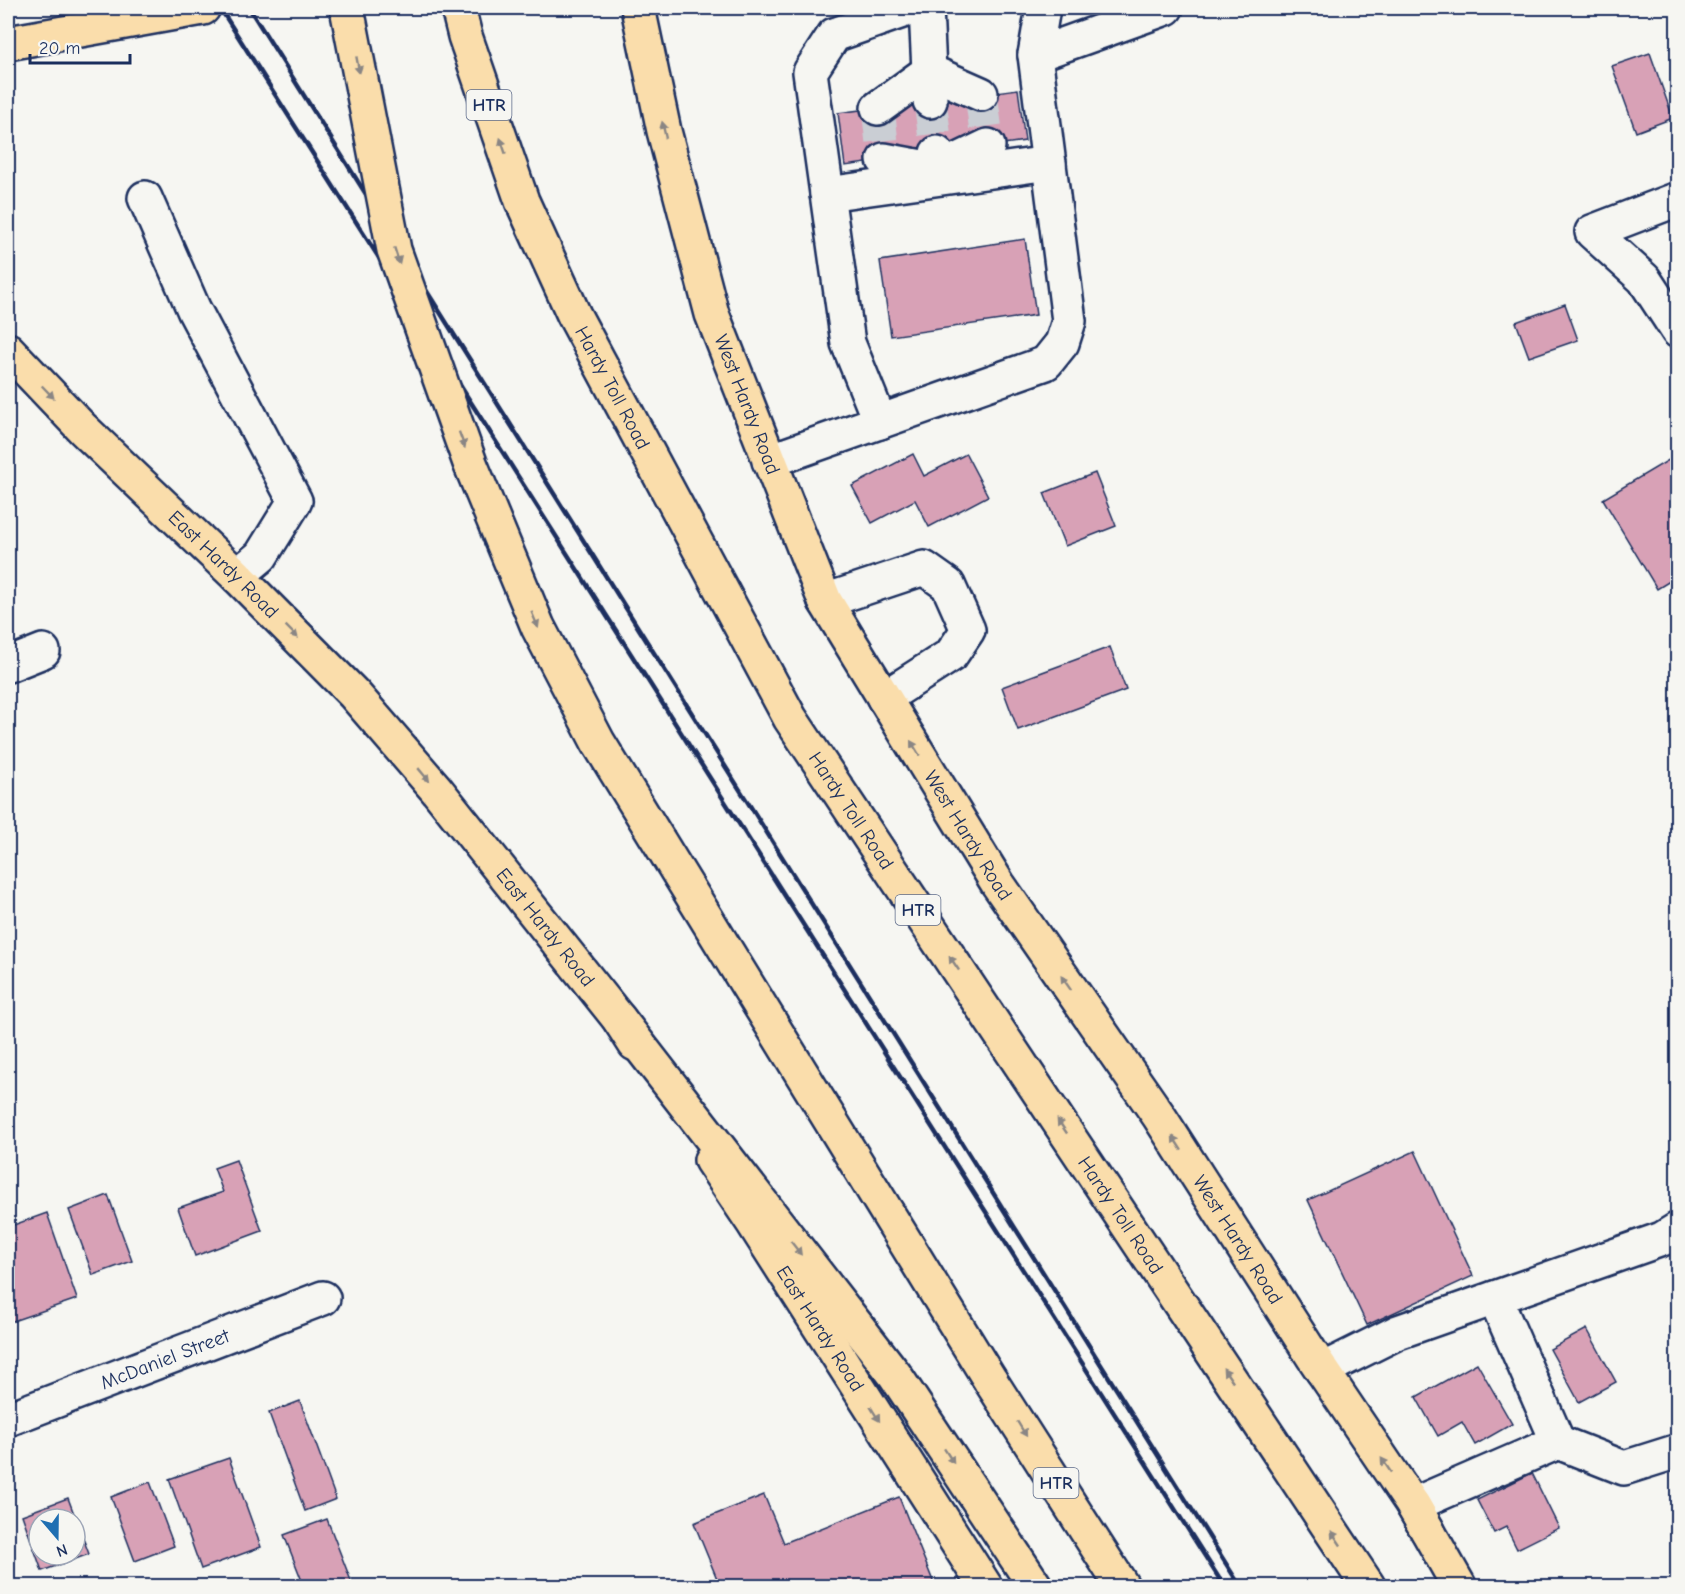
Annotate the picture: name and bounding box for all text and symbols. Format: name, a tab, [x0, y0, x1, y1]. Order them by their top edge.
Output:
scale bar	[30, 27, 130, 65]
text: 20 m	[39, 38, 80, 59]
one-way arrow	[354, 56, 363, 75]
road number: HTR	[466, 90, 512, 120]
one-way arrow	[659, 120, 668, 139]
one-way arrow	[498, 137, 508, 155]
one-way arrow	[392, 247, 402, 265]
street label: Hardy Toll Road	[571, 322, 655, 453]
street label: West Hardy Road	[710, 331, 785, 478]
one-way arrow	[41, 385, 55, 400]
one-way arrow	[457, 431, 467, 449]
street label: East Hardy Road	[164, 505, 284, 623]
one-way arrow	[531, 612, 540, 629]
one-way arrow	[285, 624, 299, 638]
one-way arrow	[910, 739, 920, 756]
street label: Hardy Toll Road	[804, 747, 899, 874]
street label: West Hardy Road	[920, 766, 1017, 905]
one-way arrow	[417, 767, 430, 782]
street label: East Hardy Road	[492, 863, 600, 991]
road number: HTR	[896, 895, 940, 925]
one-way arrow	[948, 956, 960, 972]
one-way arrow	[1060, 975, 1072, 991]
one-way arrow	[1056, 1118, 1068, 1134]
one-way arrow	[1171, 1135, 1182, 1152]
street label: Hardy Toll Road	[1074, 1152, 1168, 1278]
street label: West Hardy Road	[1188, 1171, 1288, 1308]
one-way arrow	[790, 1240, 802, 1255]
street label: East Hardy Road	[772, 1261, 869, 1396]
street label: McDaniel Street	[97, 1323, 234, 1394]
one-way arrow	[1222, 1368, 1234, 1384]
one-way arrow	[870, 1406, 881, 1422]
one-way arrow	[1016, 1421, 1027, 1437]
one-way arrow	[943, 1448, 954, 1464]
one-way arrow	[1381, 1457, 1392, 1473]
road number: HTR	[1034, 1468, 1078, 1498]
north arrow	[27, 1507, 87, 1567]
one-way arrow	[1331, 1530, 1342, 1546]
text: N	[54, 1540, 70, 1560]

